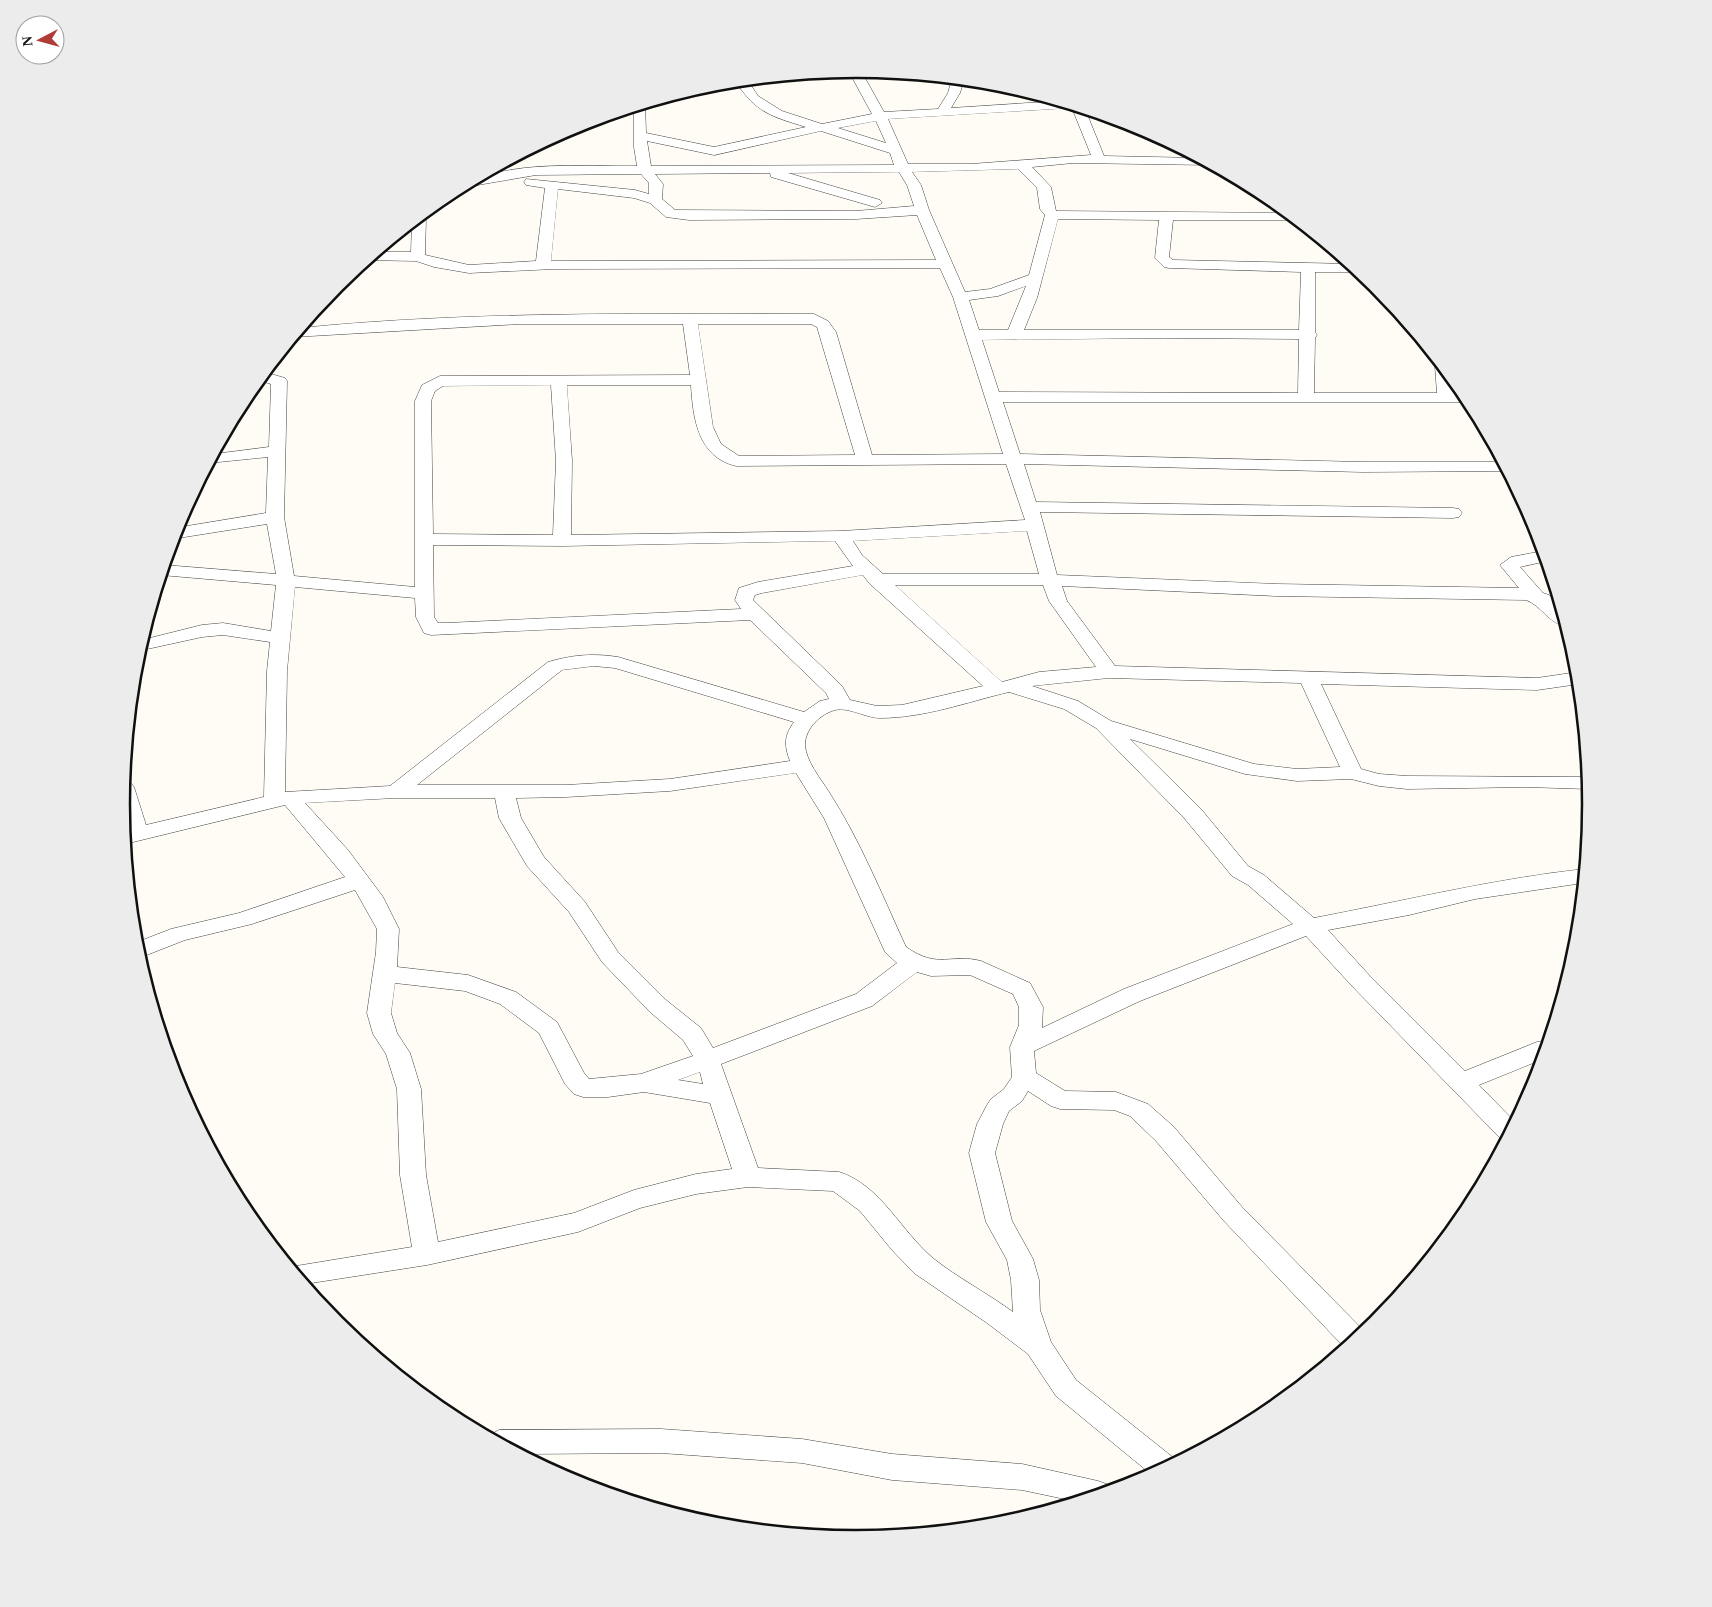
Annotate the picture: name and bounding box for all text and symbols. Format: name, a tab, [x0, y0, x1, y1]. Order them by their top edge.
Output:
north arrow	[15, 15, 65, 65]
text: N	[20, 35, 36, 47]

